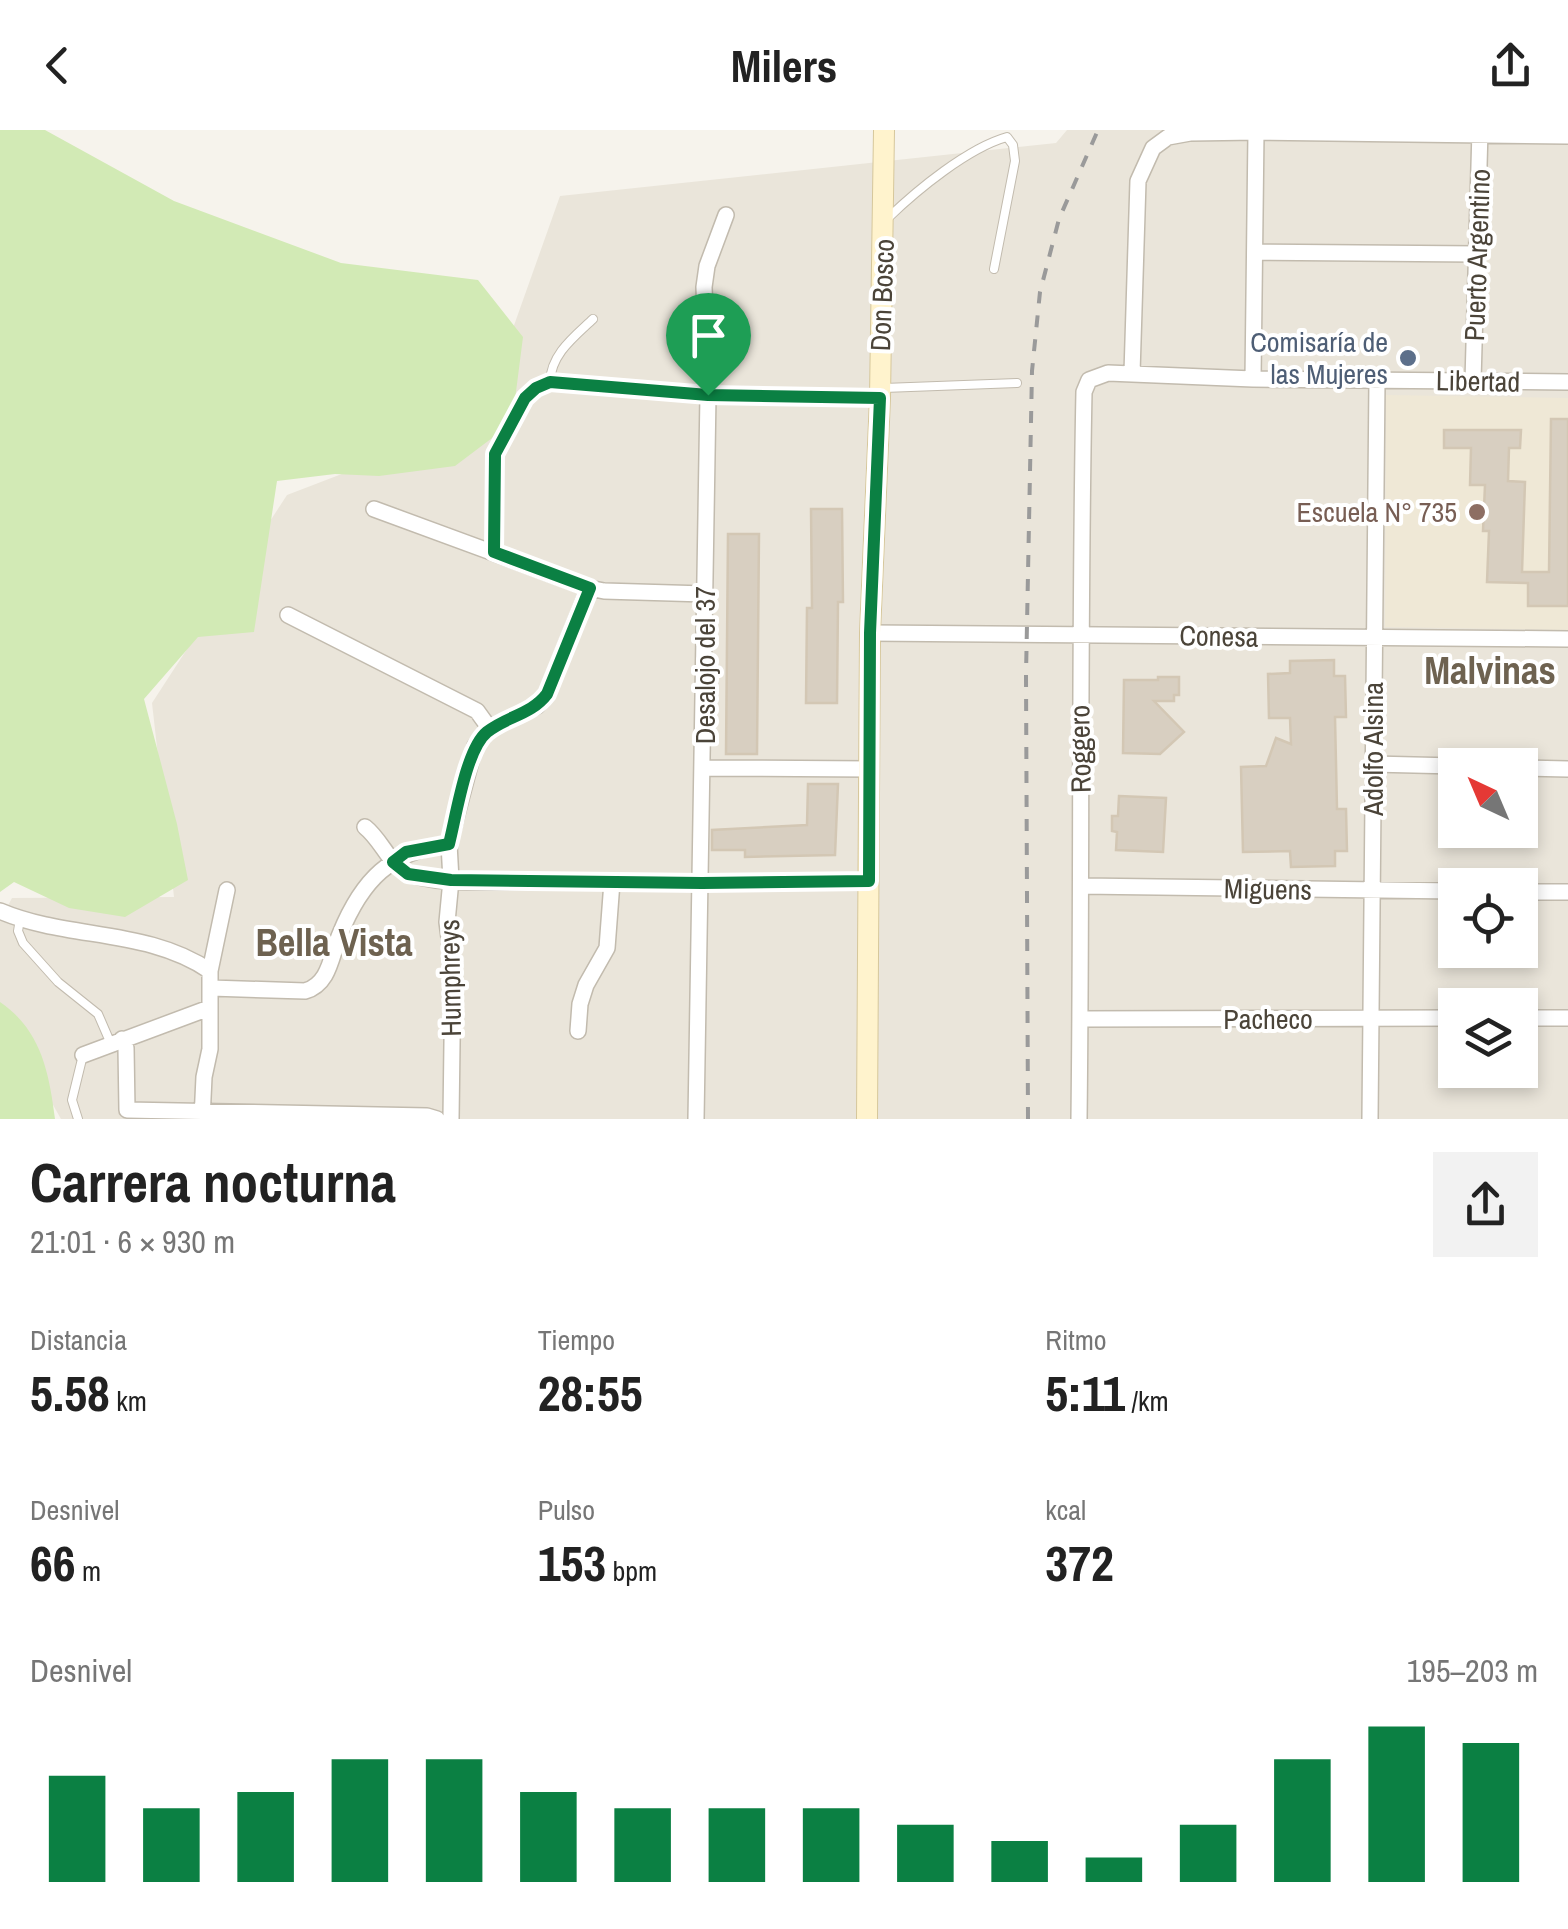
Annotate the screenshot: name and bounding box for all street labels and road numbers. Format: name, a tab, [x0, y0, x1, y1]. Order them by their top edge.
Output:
street label: Puerto Argentino	[1455, 168, 1499, 342]
street label: Don Bosco	[861, 238, 903, 352]
street label: Libertad	[1436, 361, 1520, 401]
street label: Desalojo del 37	[686, 586, 724, 744]
street label: Conesa	[1179, 616, 1259, 656]
street label: Adolfo Alsina	[1354, 682, 1392, 817]
street label: Roggero	[1060, 705, 1100, 793]
street label: Miguens	[1224, 869, 1312, 909]
street label: Humphreys	[430, 919, 470, 1037]
street label: Pacheco	[1223, 1000, 1313, 1038]

